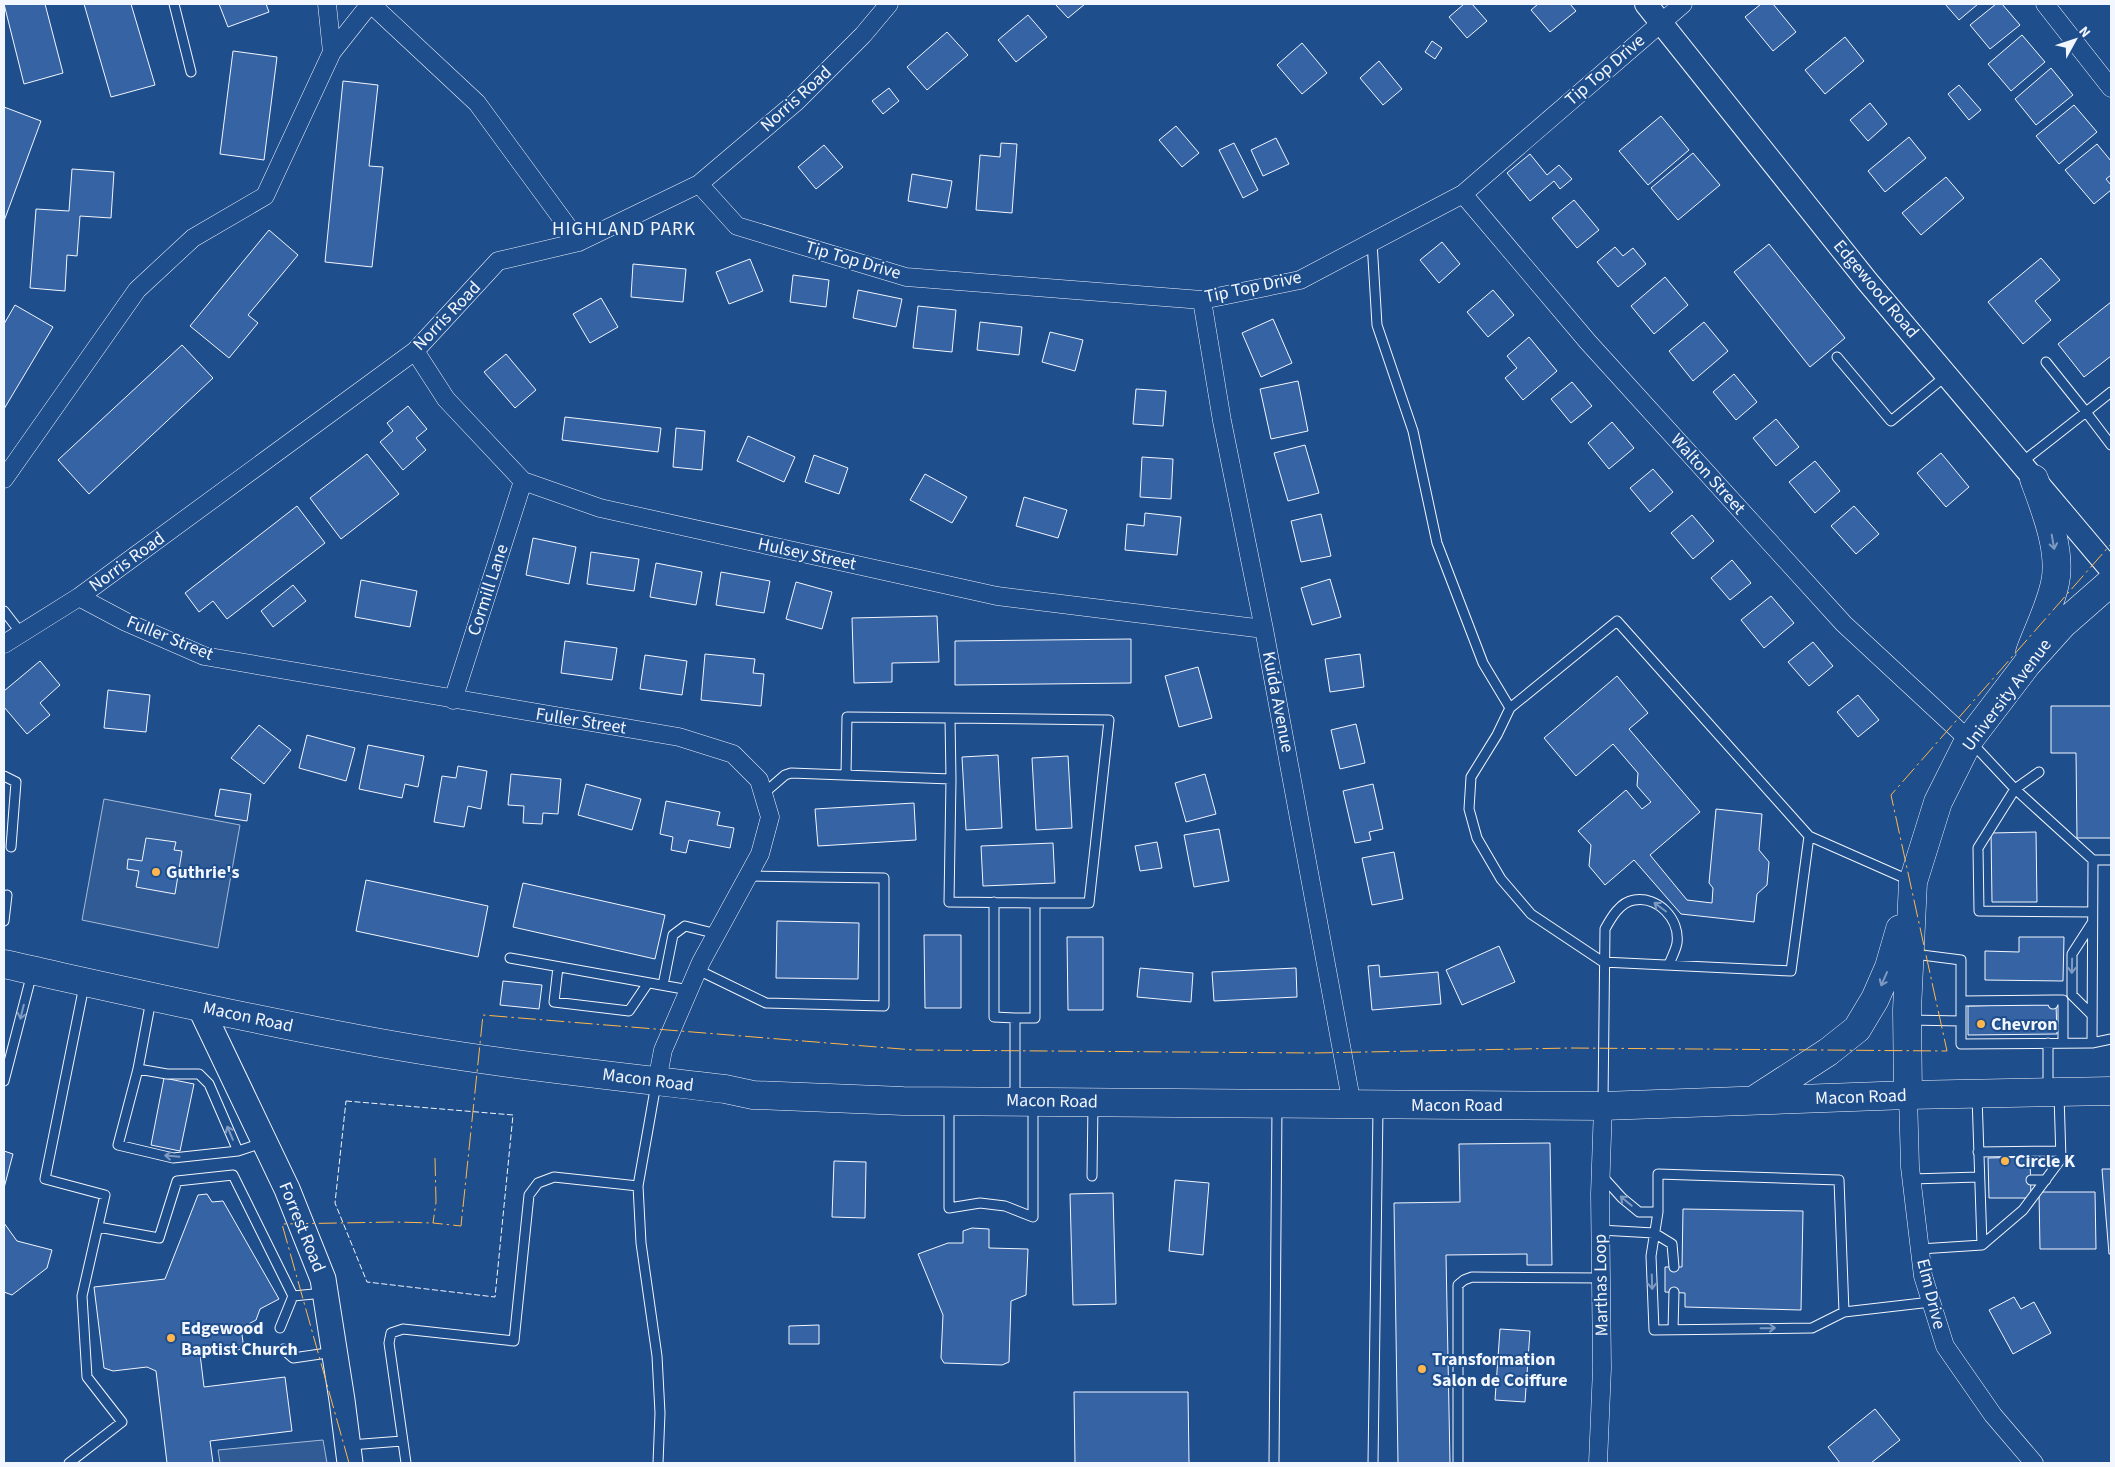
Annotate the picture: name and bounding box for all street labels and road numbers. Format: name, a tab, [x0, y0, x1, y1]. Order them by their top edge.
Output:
street label: Tip Top Drive	[1560, 28, 1650, 112]
street label: Norris Road	[755, 60, 837, 138]
street label: Tip Top Drive	[802, 234, 904, 286]
street label: Edgewood Road	[1827, 234, 1925, 344]
street label: Tip Top Drive	[1202, 265, 1304, 309]
street label: Norris Road	[407, 276, 487, 356]
street label: Walton Street	[1665, 428, 1751, 520]
street label: Norris Road	[84, 526, 170, 598]
street label: Hulsey Street	[756, 531, 858, 577]
street label: Cormill Lane	[461, 541, 515, 639]
street label: Fuller Street	[123, 609, 217, 667]
street label: University Avenue	[1956, 634, 2058, 756]
street label: Kuida Avenue	[1256, 649, 1300, 755]
street label: Fuller Street	[534, 702, 628, 740]
street label: Macon Road	[200, 995, 296, 1039]
street label: Macon Road	[601, 1062, 695, 1098]
street label: Macon Road	[1815, 1083, 1907, 1111]
street label: Macon Road	[1006, 1088, 1098, 1114]
street label: Macon Road	[1411, 1093, 1503, 1118]
street label: Forrest Road	[273, 1178, 331, 1276]
street label: Marthas Loop	[1588, 1234, 1614, 1336]
street label: Elm Drive	[1910, 1256, 1952, 1332]

